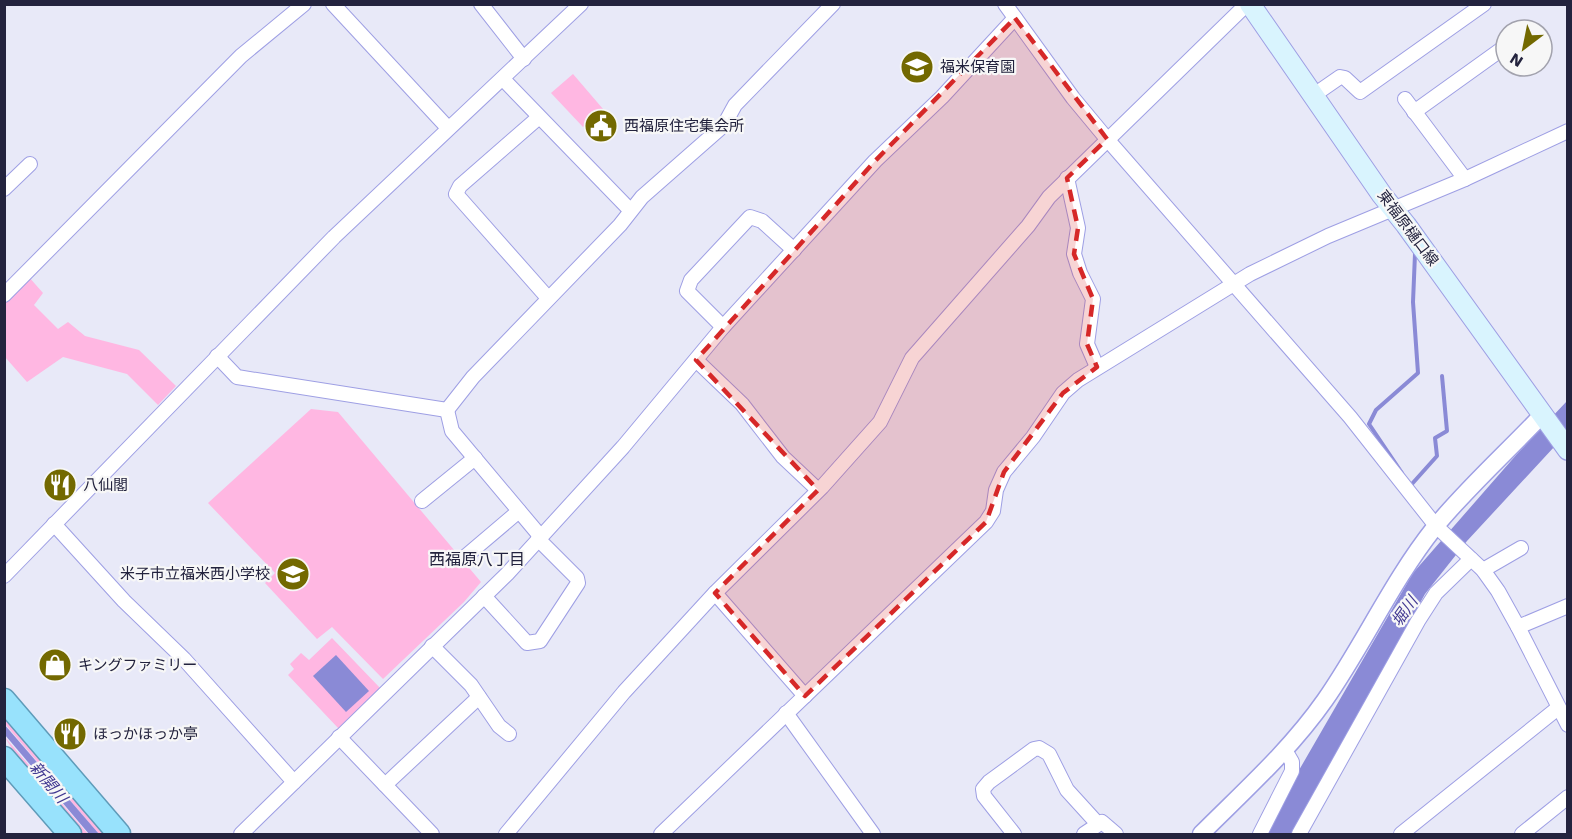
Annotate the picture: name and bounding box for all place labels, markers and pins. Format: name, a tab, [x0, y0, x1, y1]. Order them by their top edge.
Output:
school or university icon: 福米保育園	[899, 49, 935, 85]
place label: 福米保育園	[940, 58, 1015, 76]
public building icon: 西福原住宅集会所	[583, 108, 619, 144]
place label: 西福原住宅集会所	[624, 117, 744, 135]
restaurant icon: 八仙閣	[42, 467, 78, 503]
place label: 八仙閣	[83, 476, 128, 494]
school or university icon: 米子市立福米西小学校	[275, 556, 311, 592]
place label: 米子市立福米西小学校	[120, 565, 270, 583]
shop icon: キングファミリー	[37, 647, 73, 683]
place label: キングファミリー	[78, 656, 198, 674]
restaurant icon: ほっかほっか亭	[52, 716, 88, 752]
place label: ほっかほっか亭	[93, 725, 198, 743]

